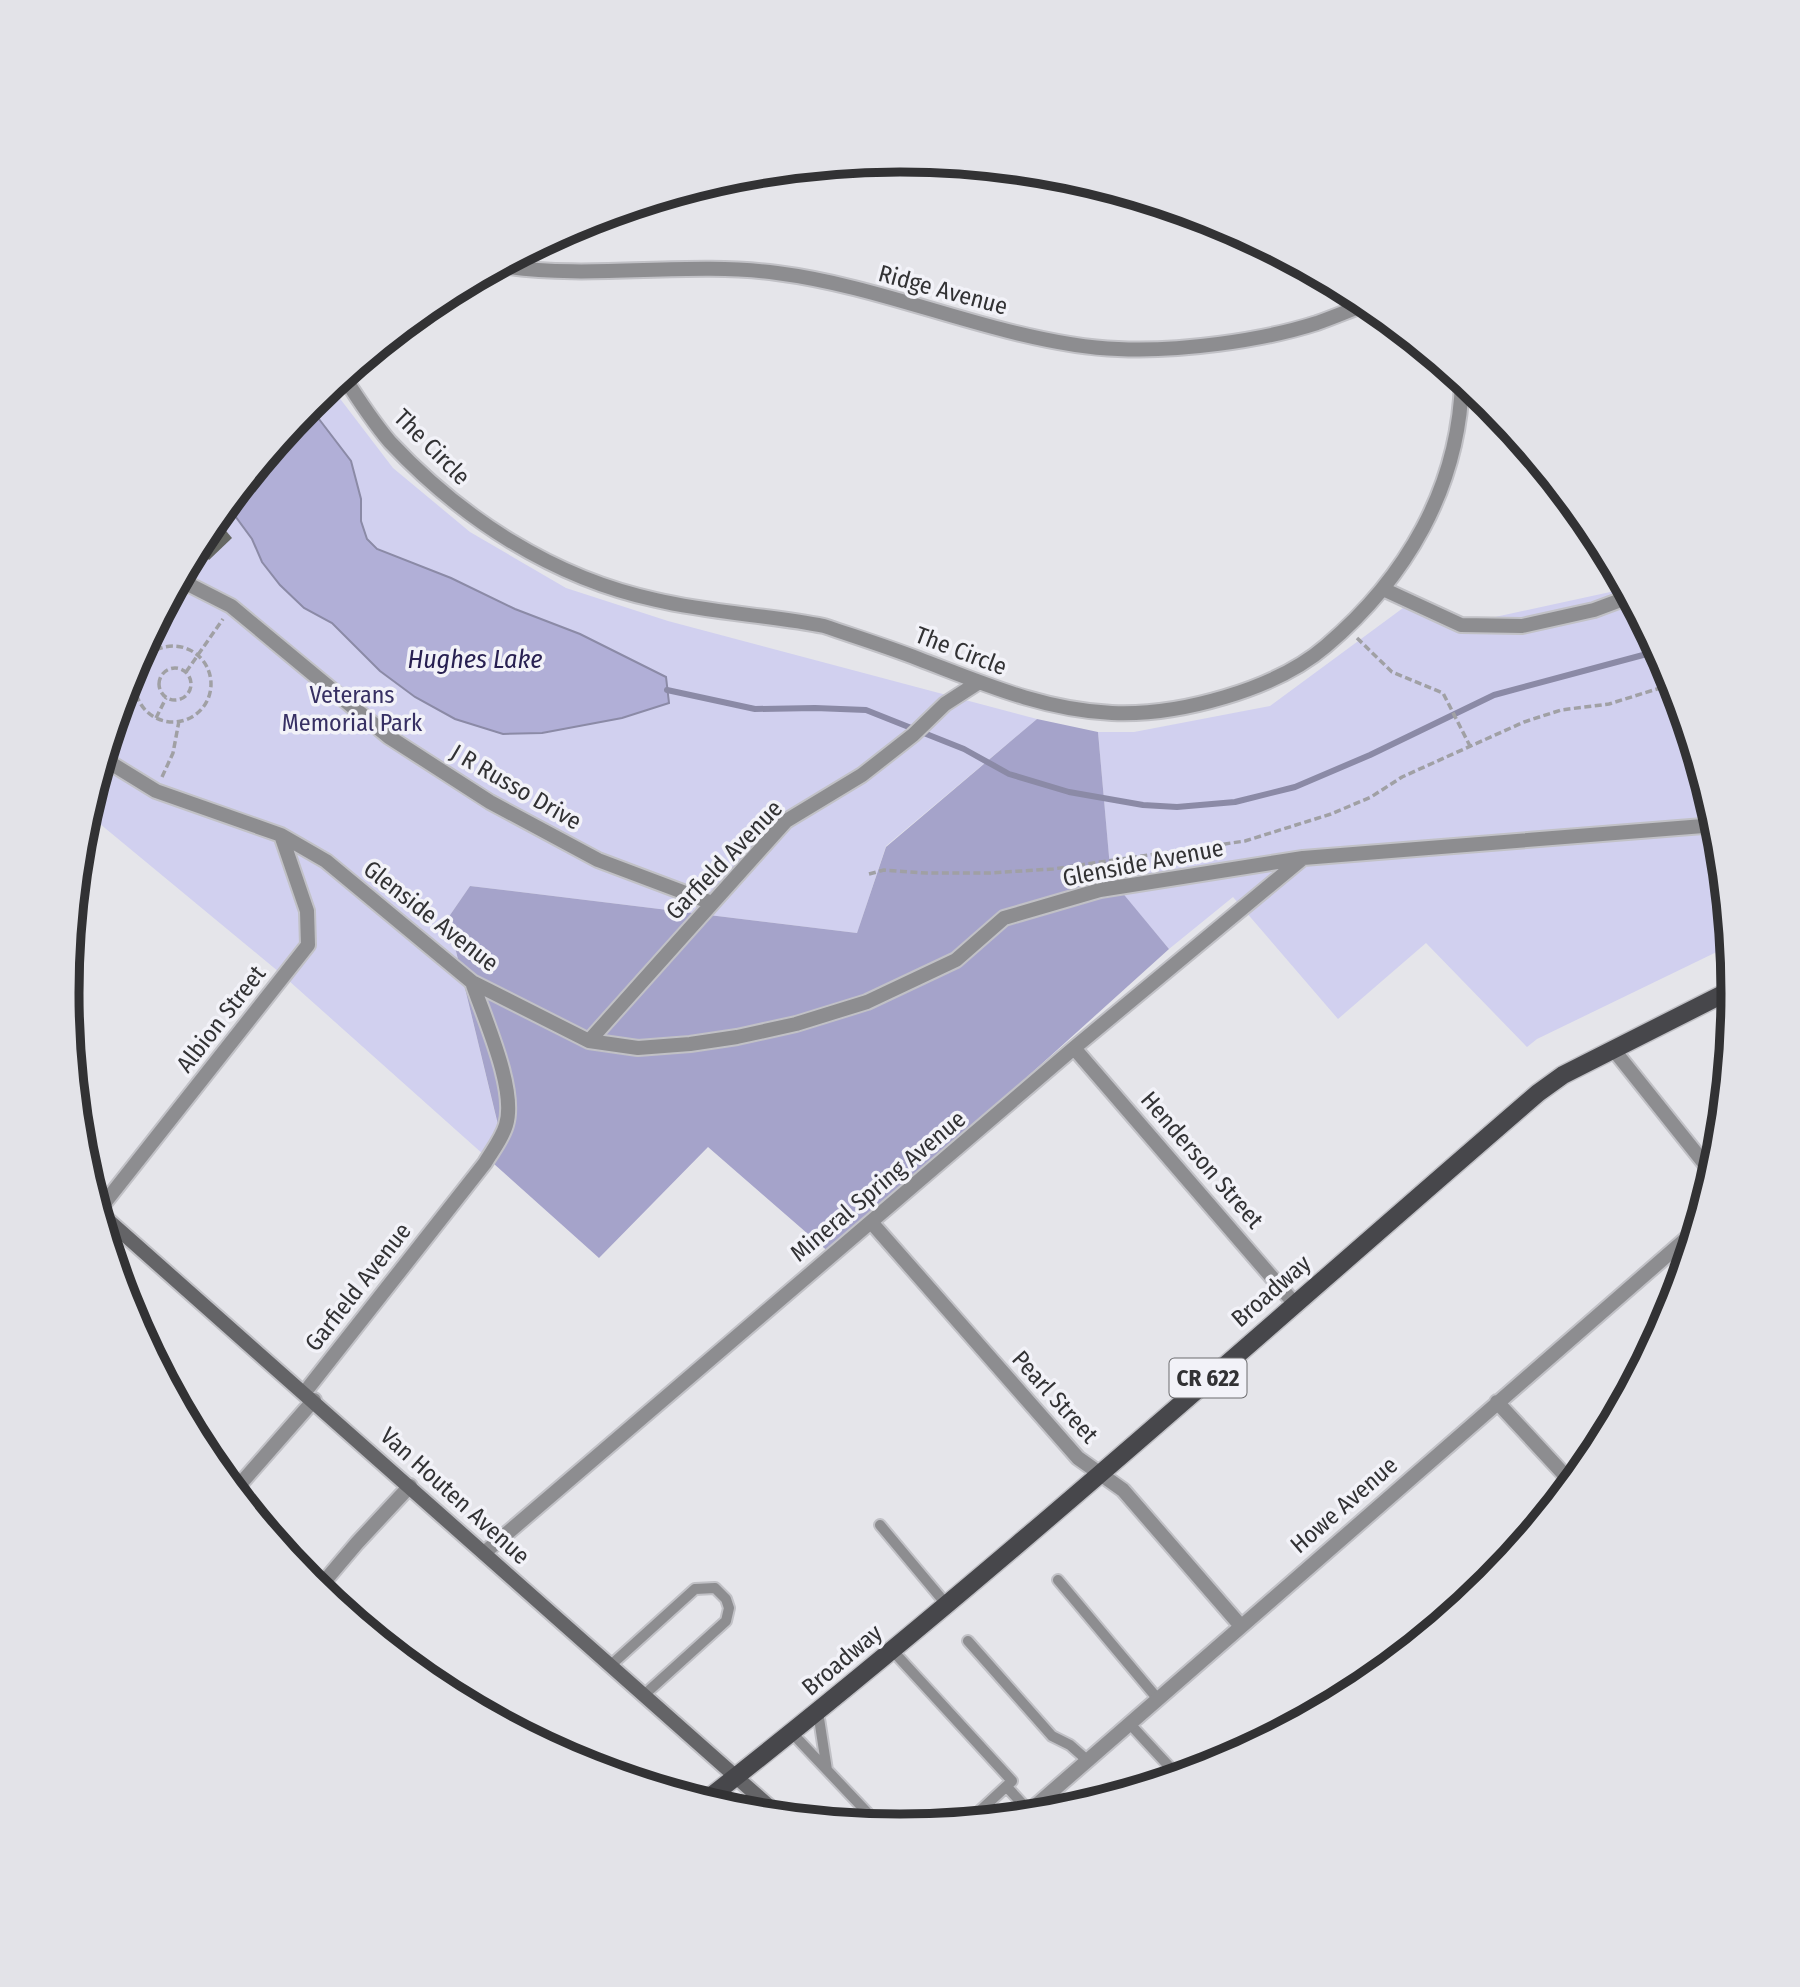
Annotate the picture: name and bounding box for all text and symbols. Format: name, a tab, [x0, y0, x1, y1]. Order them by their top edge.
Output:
street label: Ridge Avenue	[875, 259, 1011, 321]
street label: The Circle	[388, 403, 476, 491]
street label: The Circle	[911, 621, 1011, 681]
water label: Hughes Lake	[407, 644, 543, 675]
park label: Veterans Memorial Park	[282, 681, 423, 737]
street label: J R Russo Drive	[446, 738, 586, 836]
street label: Garfield Avenue	[660, 794, 788, 926]
street label: Glenside Avenue	[1060, 834, 1226, 892]
street label: Glenside Avenue	[358, 855, 504, 977]
street label: Albion Street	[171, 960, 271, 1078]
street label: Henderson Street	[1135, 1086, 1269, 1234]
street label: Mineral Spring Avenue	[785, 1105, 971, 1267]
street label: Garfield Avenue	[299, 1217, 417, 1357]
street label: Broadway	[1226, 1249, 1316, 1333]
street label: Pearl Street	[1006, 1345, 1104, 1449]
road number: CR 622	[1170, 1358, 1246, 1398]
street label: Van Houten Avenue	[375, 1422, 535, 1570]
street label: Howe Avenue	[1285, 1451, 1403, 1559]
street label: Broadway	[796, 1618, 888, 1701]

